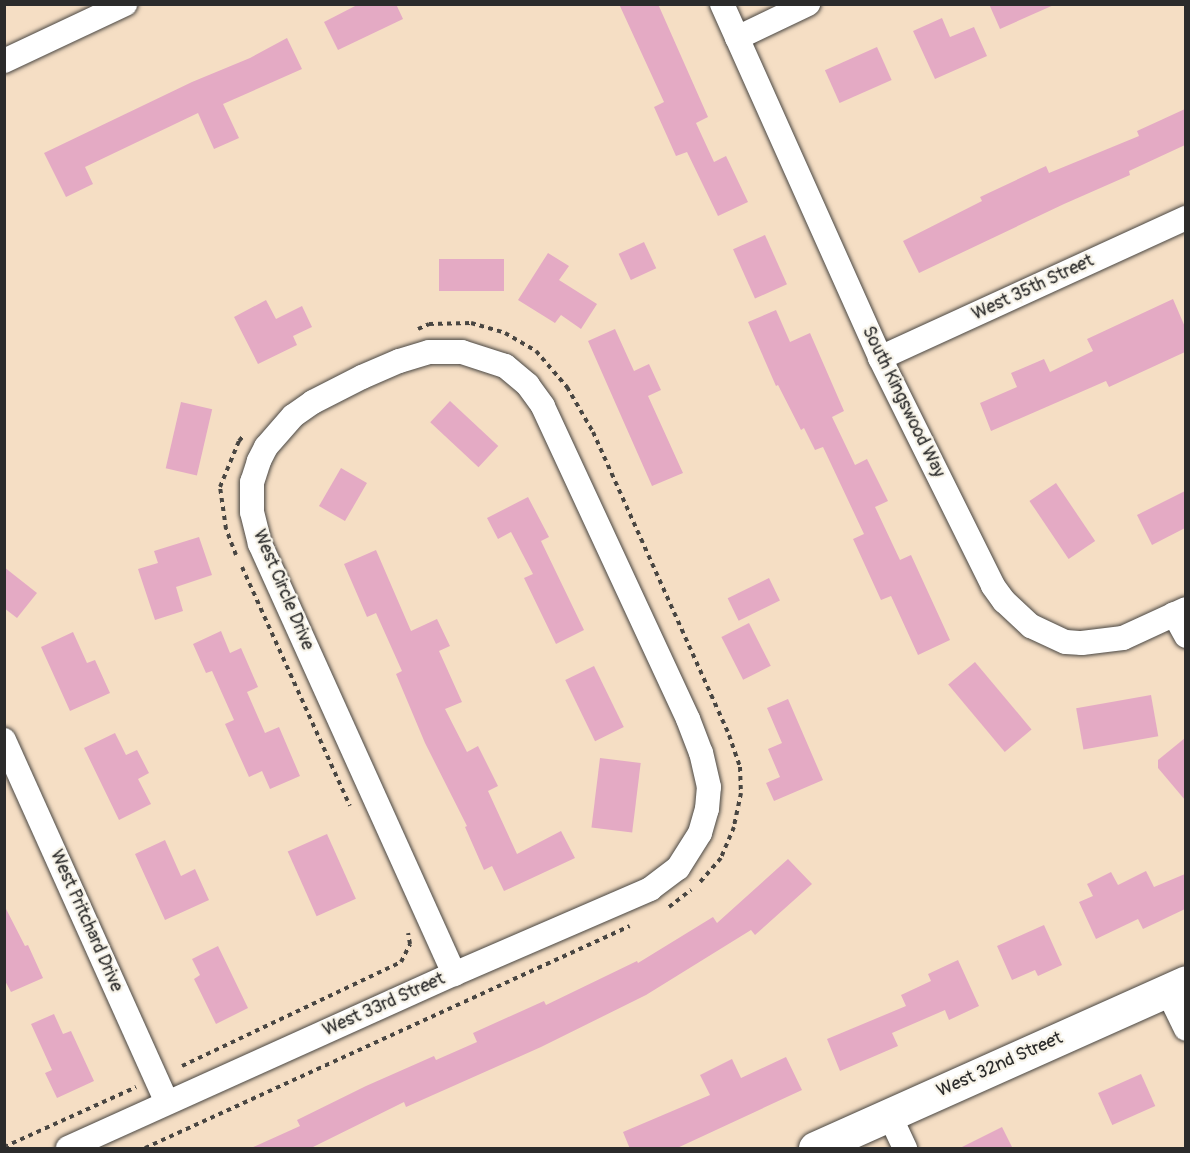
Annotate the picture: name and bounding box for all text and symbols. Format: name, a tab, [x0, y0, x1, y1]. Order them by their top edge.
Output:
street label: West 35th Street	[969, 250, 1097, 326]
street label: South Kingswood Way	[857, 323, 949, 481]
street label: West Circle Drive	[248, 526, 318, 654]
street label: West Pritchard Drive	[45, 847, 127, 995]
street label: West 33rd Street	[320, 968, 448, 1042]
street label: West 32nd Street	[934, 1028, 1066, 1102]

